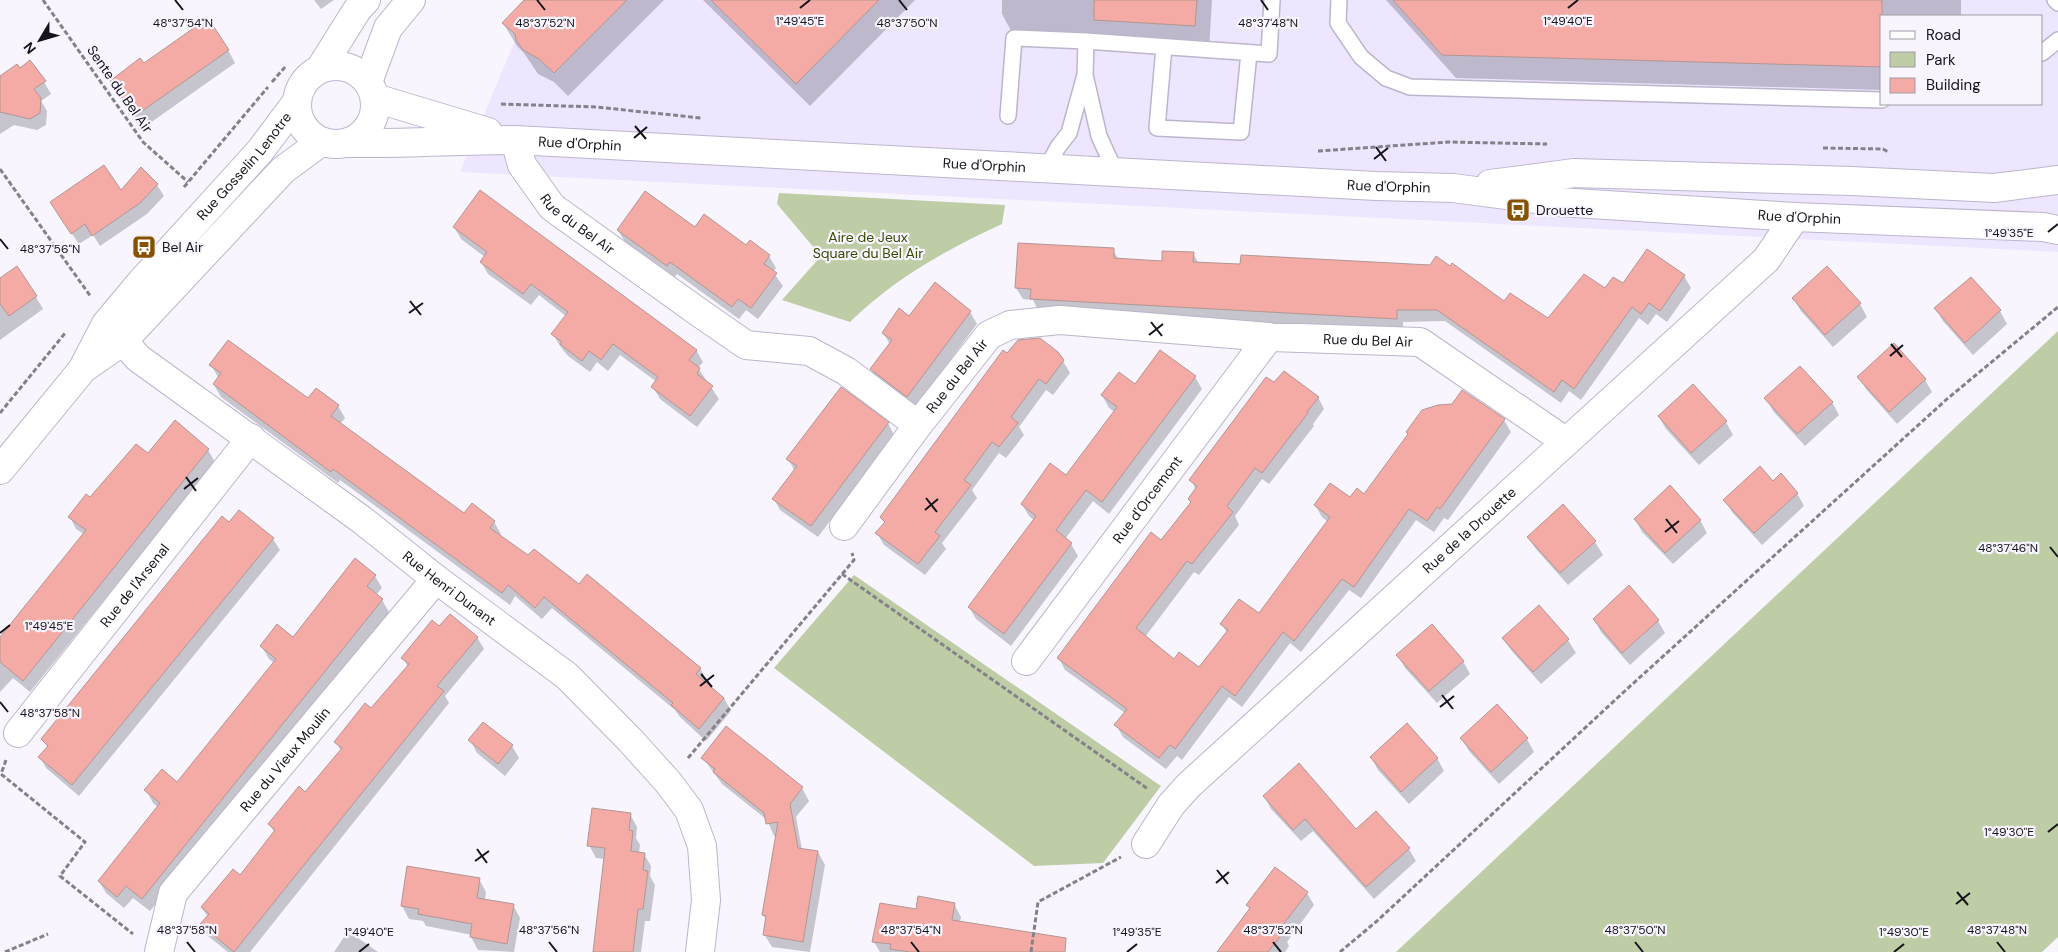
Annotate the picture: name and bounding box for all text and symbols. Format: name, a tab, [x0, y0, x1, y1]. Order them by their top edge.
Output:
text: 1°49'45"E	[776, 13, 825, 29]
text: 1°49'40"E	[1543, 13, 1593, 29]
north arrow	[15, 15, 65, 65]
text: 48°37'54"N	[153, 15, 213, 31]
text: 48°37'52"N	[515, 15, 575, 31]
text: 48°37'50"N	[876, 15, 938, 31]
text: 48°37'48"N	[1238, 15, 1298, 31]
legend	[1880, 15, 2043, 105]
text: Road	[1926, 25, 1961, 45]
text: N	[20, 38, 40, 58]
street label: Sente du Bel Air	[83, 42, 157, 136]
text: Park	[1926, 50, 1956, 70]
text: Building	[1926, 75, 1981, 95]
street label: Rue Gosselin Lenotre	[193, 108, 295, 224]
street label: Rue d'Orphin	[538, 132, 622, 155]
street label: Rue d'Orphin	[942, 154, 1026, 176]
street label: Rue d'Orphin	[1347, 175, 1431, 196]
street label: Rue du Bel Air	[536, 190, 618, 258]
bus stop icon: Drouette	[1505, 197, 1531, 223]
place label: Drouette	[1536, 201, 1593, 219]
street label: Rue d'Orphin	[1757, 206, 1841, 228]
text: 1°49'35"E	[1984, 225, 2034, 241]
park label: Aire de Jeux Square du Bel Air	[813, 228, 923, 262]
bus stop icon: Bel Air	[131, 234, 157, 260]
place label: Bel Air	[162, 238, 203, 256]
text: 48°37'56"N	[20, 241, 80, 257]
street label: Rue du Bel Air	[1323, 330, 1413, 351]
street label: Rue du Bel Air	[922, 335, 992, 416]
street label: Rue d'Orcemont	[1108, 452, 1186, 547]
street label: Rue de la Drouette	[1419, 483, 1520, 577]
street label: Rue de l'Arsenal	[96, 540, 173, 631]
text: 48°37'46"N	[1978, 540, 2038, 556]
street label: Rue Henri Dunant	[399, 547, 500, 629]
text: 1°49'45"E	[25, 618, 74, 634]
street label: Rue du Vieux Moulin	[236, 703, 334, 815]
text: 48°37'58"N	[20, 705, 80, 721]
text: 1°49'30"E	[1984, 824, 2034, 840]
text: 48°37'58"N	[157, 922, 217, 938]
text: 48°37'56"N	[519, 922, 579, 938]
text: 48°37'54"N	[881, 922, 941, 938]
text: 48°37'52"N	[1243, 922, 1303, 938]
text: 48°37'50"N	[1604, 922, 1666, 938]
text: 48°37'48"N	[1967, 922, 2027, 938]
text: 1°49'40"E	[344, 924, 394, 940]
text: 1°49'35"E	[1112, 924, 1162, 940]
text: 1°49'30"E	[1879, 924, 1929, 940]

